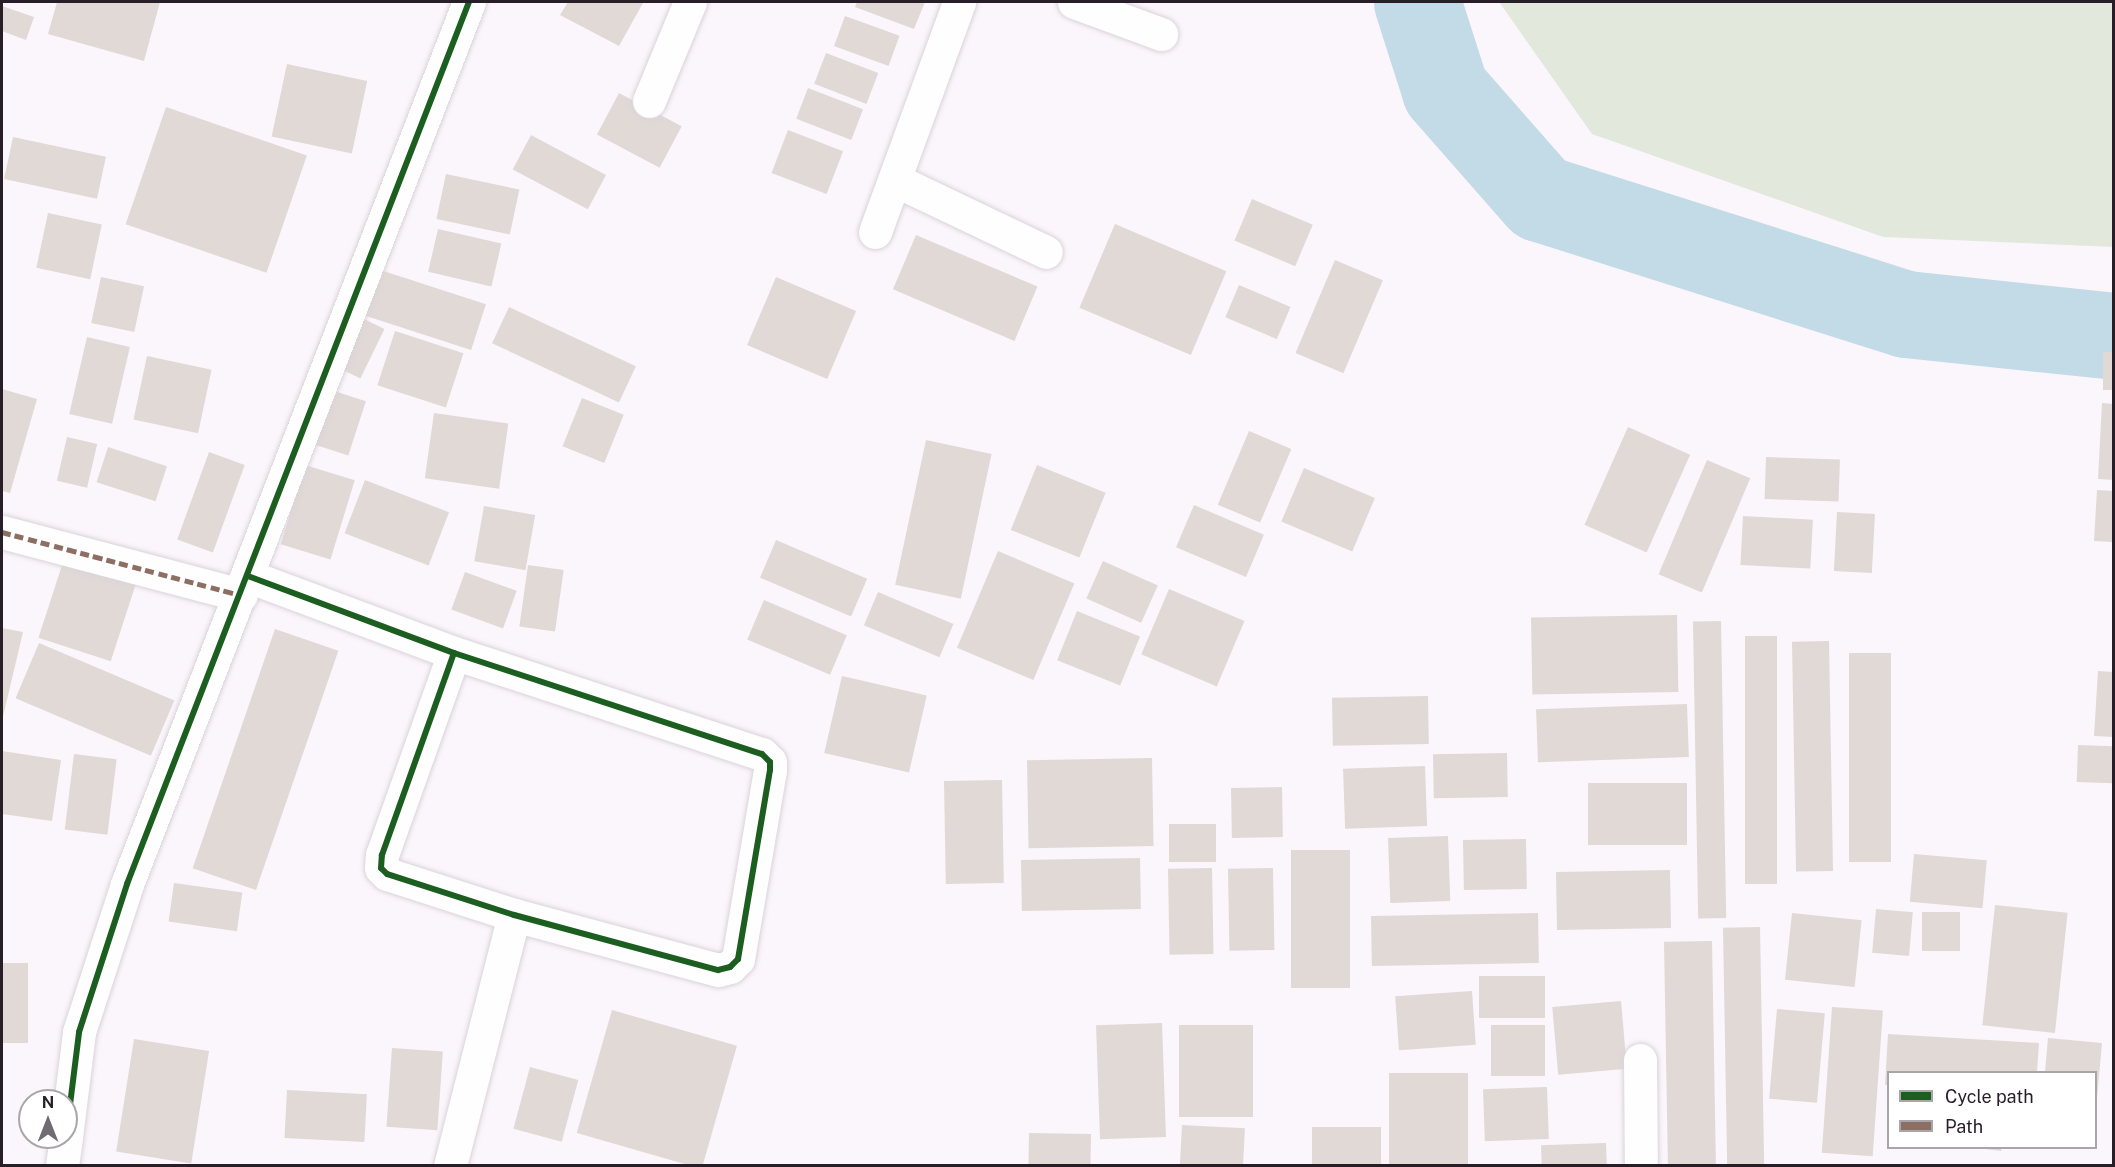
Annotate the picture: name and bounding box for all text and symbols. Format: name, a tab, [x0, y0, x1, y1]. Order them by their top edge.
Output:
legend	[1887, 1071, 2097, 1149]
text: Cycle path	[1945, 1086, 2034, 1107]
north arrow	[18, 1089, 78, 1149]
text: N	[42, 1093, 54, 1112]
text: Path	[1945, 1116, 1983, 1137]

